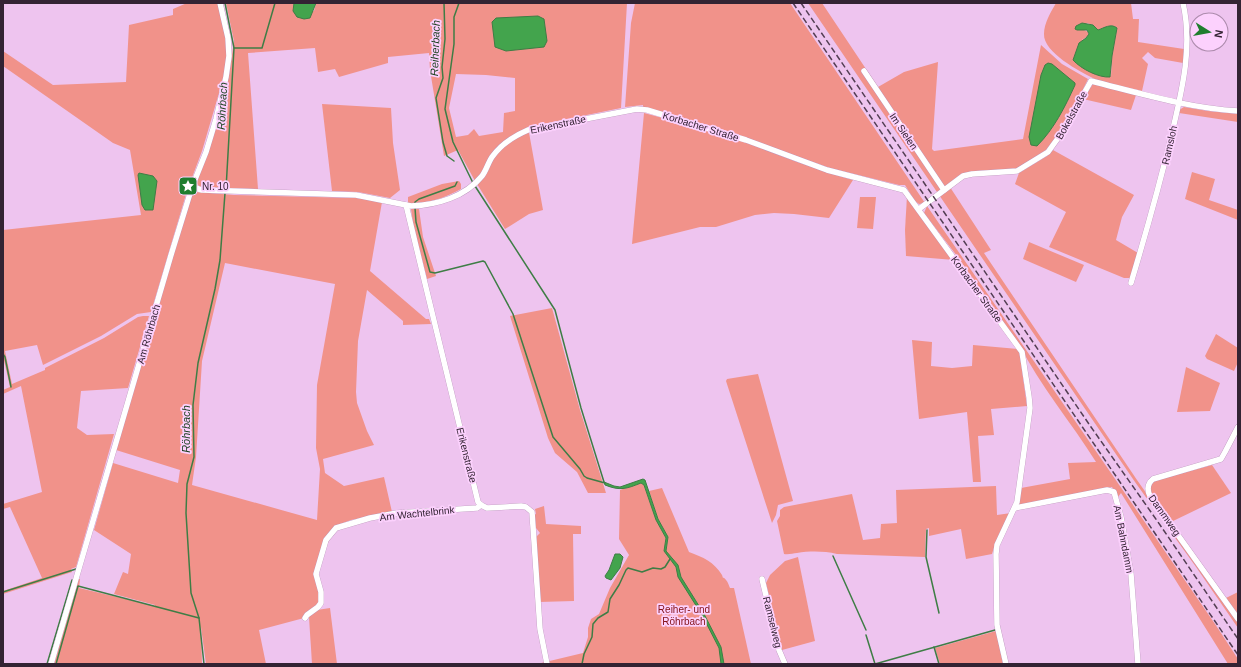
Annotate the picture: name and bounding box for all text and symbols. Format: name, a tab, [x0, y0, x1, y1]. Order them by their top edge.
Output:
north arrow	[1189, 12, 1229, 52]
water label: Reiherbach	[428, 20, 442, 76]
text: N	[1212, 29, 1225, 39]
water label: Röhrbach	[215, 82, 229, 130]
street label: Bokelstraße	[1054, 89, 1089, 141]
street label: Korbacher Straße	[662, 110, 741, 143]
street label: Im Sielen	[887, 111, 920, 152]
street label: Erikenstraße	[529, 113, 587, 136]
street label: Ramsloh	[1160, 125, 1179, 166]
place icon: Nr. 10	[177, 175, 199, 197]
place label: Nr. 10	[202, 181, 229, 192]
street label: Korbacher Straße	[949, 254, 1004, 325]
street label: Am Röhrbach	[135, 303, 162, 365]
water label: Röhrbach	[180, 405, 192, 453]
street label: Erikenstraße	[454, 426, 479, 484]
street label: Dammweg	[1146, 493, 1183, 538]
street label: Am Wachtelbrink	[379, 504, 456, 523]
street label: Am Bahndamm	[1112, 504, 1135, 574]
street label: Ramselweg	[761, 595, 784, 649]
park label: Reiher- und Röhrbach	[658, 604, 710, 627]

